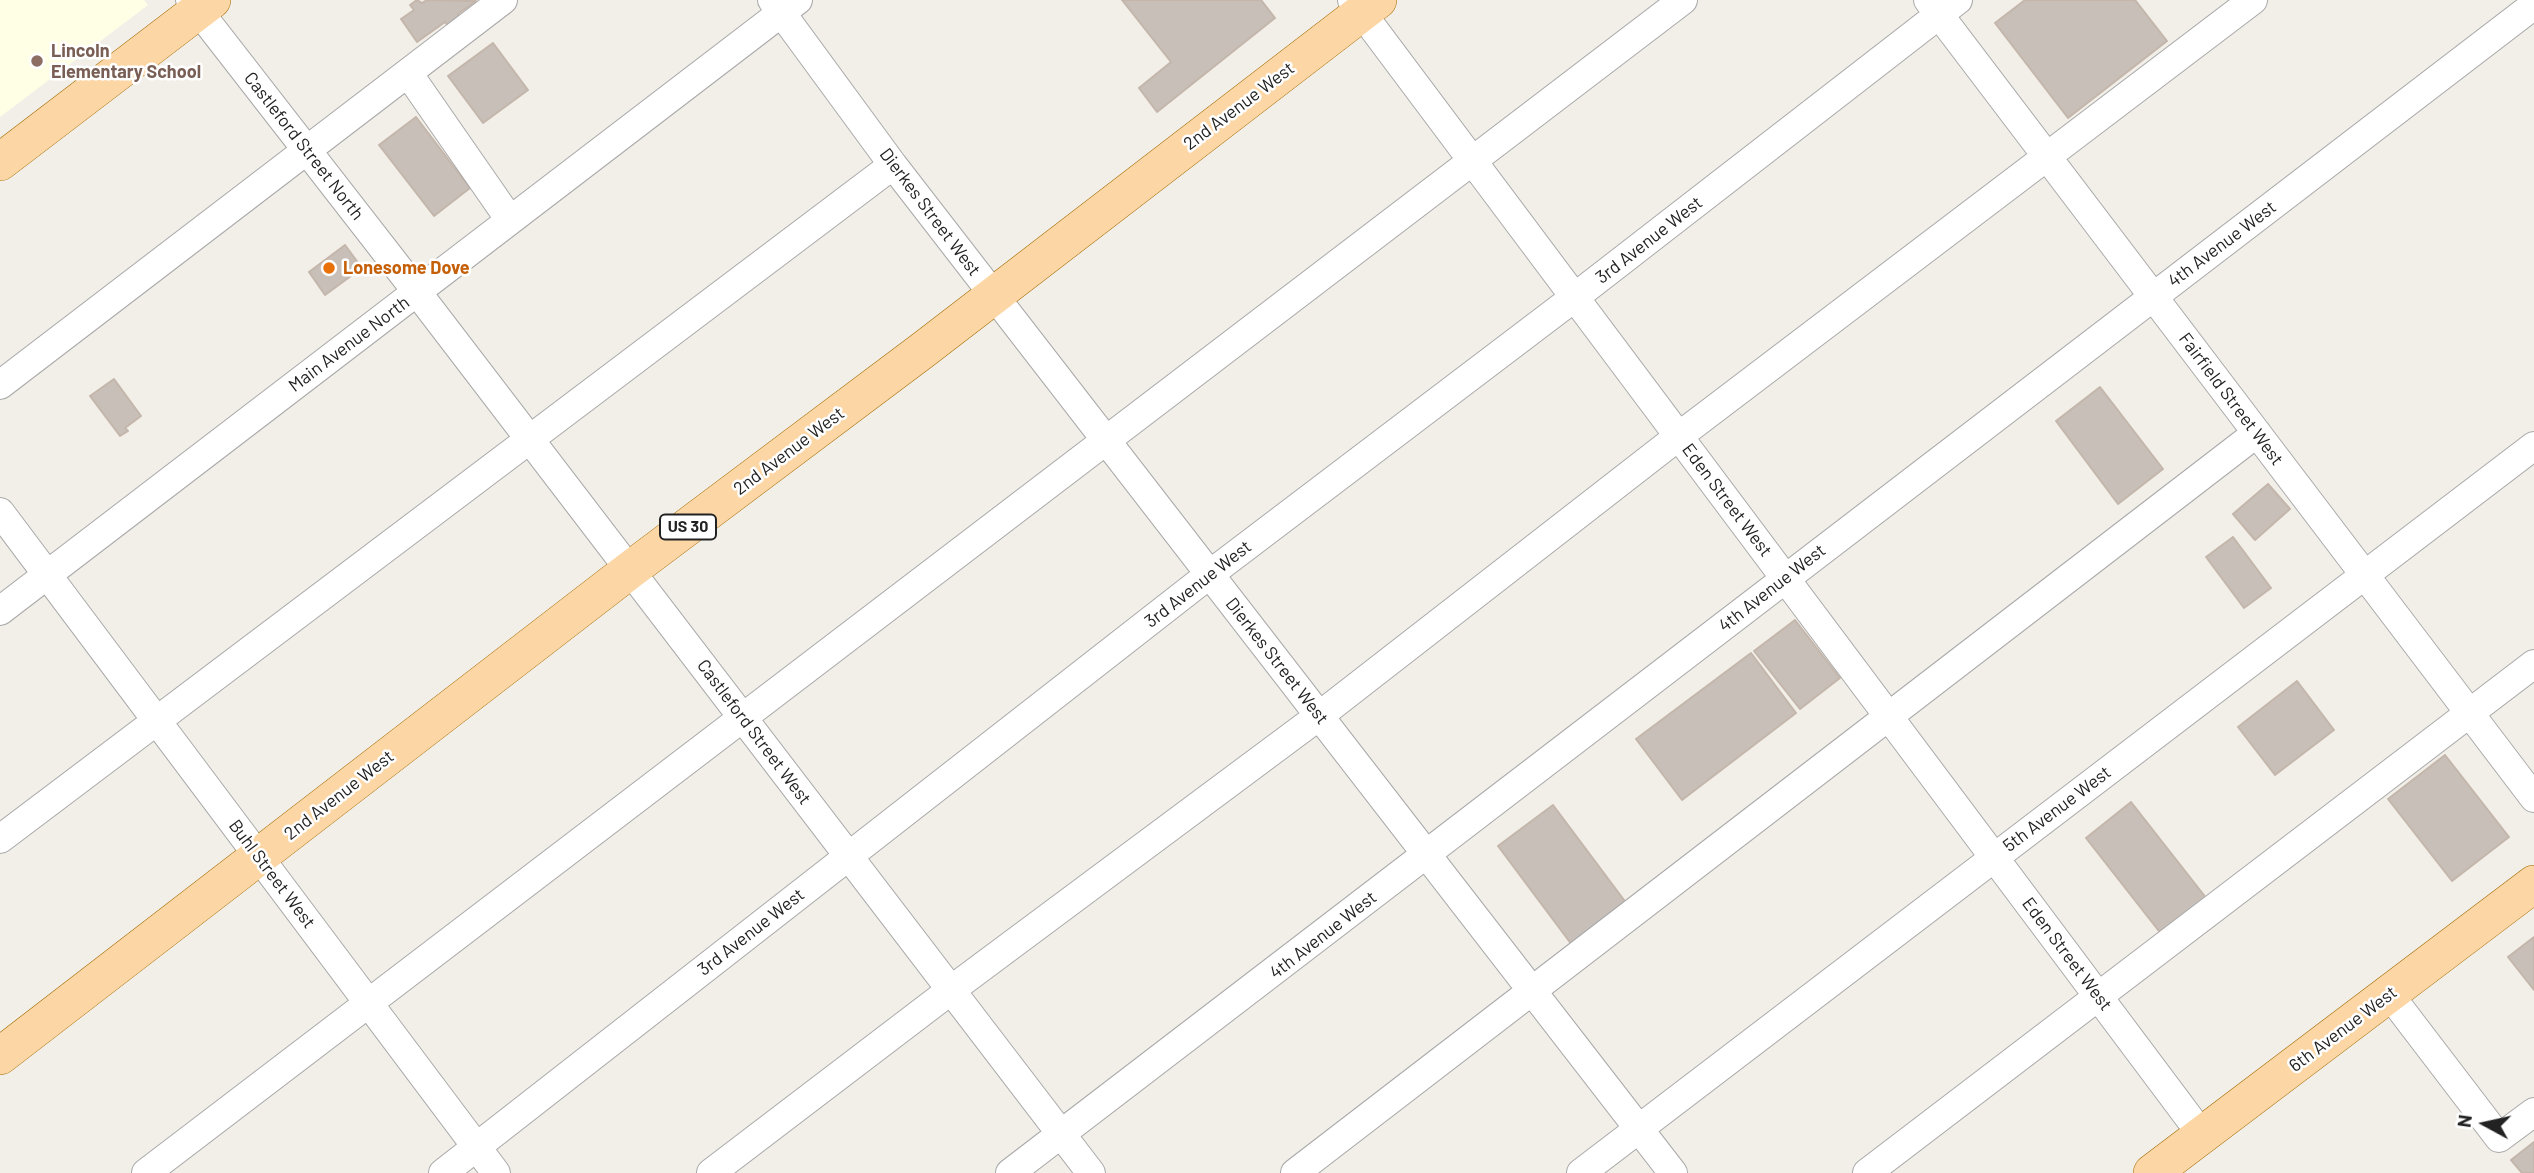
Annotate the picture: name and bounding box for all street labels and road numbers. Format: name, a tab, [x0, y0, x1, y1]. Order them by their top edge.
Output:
street label: 2nd Avenue West	[1179, 57, 1299, 155]
street label: Castleford Street North	[240, 68, 368, 224]
street label: Dierkes Street West	[875, 144, 985, 280]
street label: 3rd Avenue West	[1591, 192, 1707, 288]
street label: 4th Avenue West	[2164, 196, 2280, 292]
street label: Main Avenue North	[284, 292, 414, 396]
street label: Fairfield Street West	[2174, 328, 2288, 470]
street label: 2nd Avenue West	[729, 402, 849, 500]
street label: Eden Street West	[1677, 439, 1777, 561]
road number: US 30	[660, 514, 716, 540]
street label: 3rd Avenue West	[1140, 536, 1256, 632]
street label: 4th Avenue West	[1714, 539, 1830, 637]
street label: Dierkes Street West	[1221, 593, 1333, 729]
street label: Castleford Street West	[692, 655, 816, 809]
street label: 2nd Avenue West	[280, 746, 398, 844]
street label: 5th Avenue West	[1999, 761, 2115, 857]
street label: Buhl Street West	[224, 815, 320, 933]
street label: 3rd Avenue West	[693, 884, 809, 980]
street label: 4th Avenue West	[1265, 886, 1381, 984]
street label: Eden Street West	[2017, 893, 2117, 1015]
street label: 6th Avenue West	[2285, 981, 2401, 1077]

